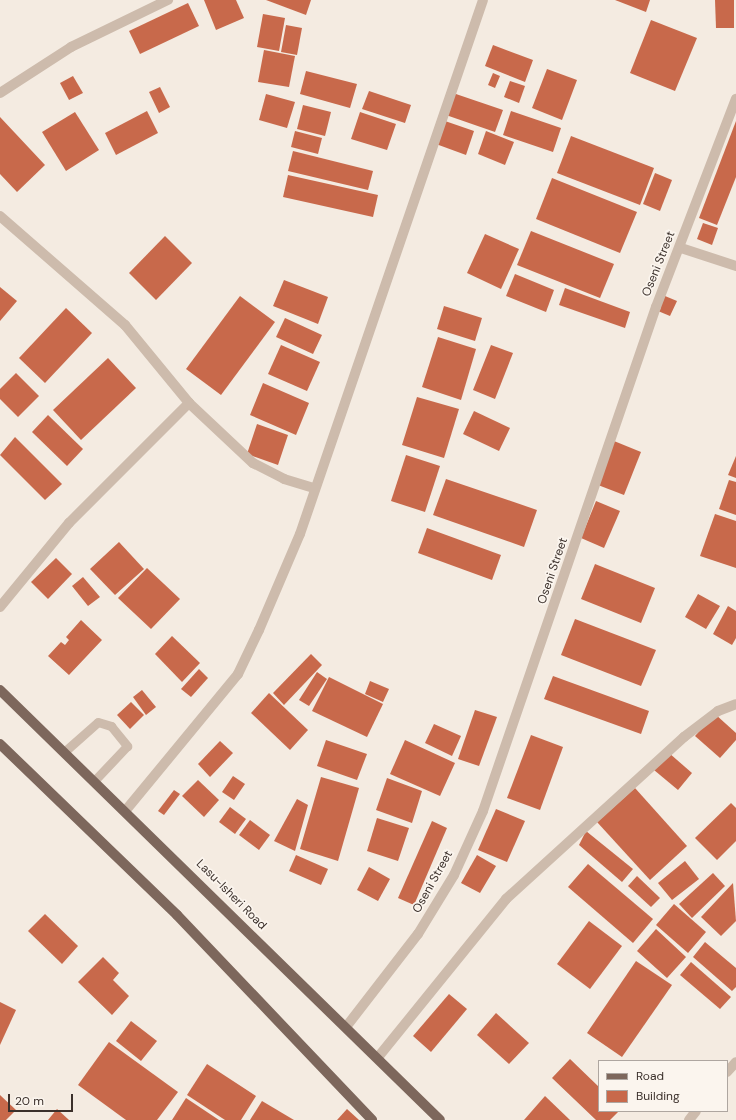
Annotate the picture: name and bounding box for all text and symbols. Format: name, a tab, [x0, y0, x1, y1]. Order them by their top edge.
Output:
street label: Oseni Street	[639, 229, 679, 299]
street label: Oseni Street	[535, 536, 571, 606]
street label: Oseni Street	[410, 848, 456, 916]
street label: Lasu-Isheri Road	[193, 857, 269, 933]
legend	[598, 1060, 728, 1112]
text: Road	[636, 1068, 664, 1084]
scale bar	[10, 1086, 75, 1112]
text: Building	[636, 1088, 680, 1104]
text: 20 m	[15, 1093, 44, 1109]

